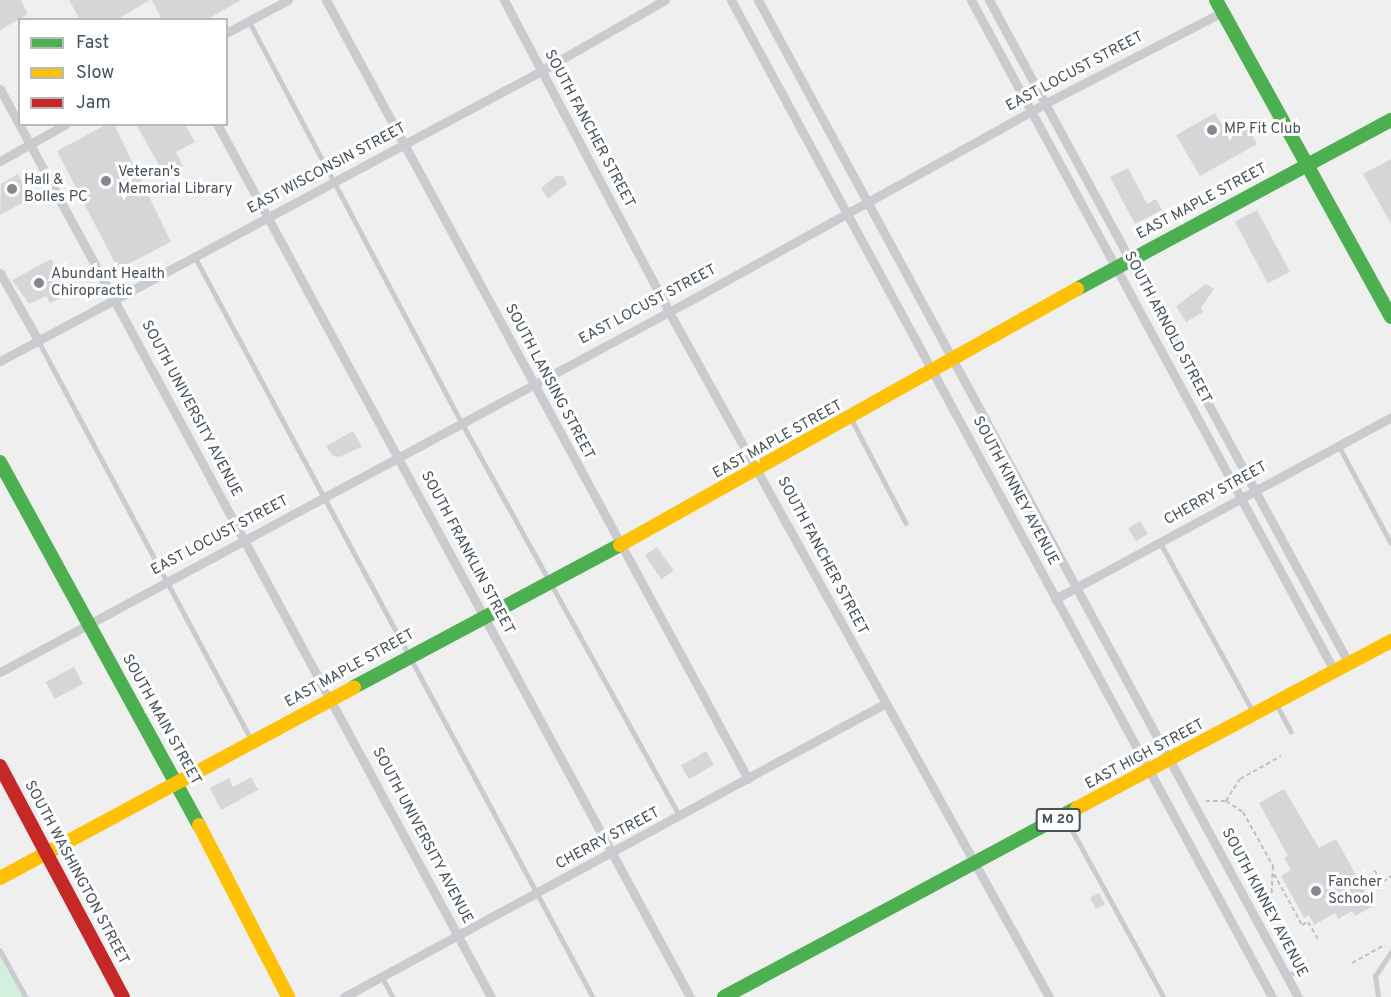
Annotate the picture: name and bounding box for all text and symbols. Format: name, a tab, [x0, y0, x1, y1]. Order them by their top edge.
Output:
legend	[18, 18, 228, 126]
street label: EAST LOCUST STREET	[1003, 28, 1147, 116]
text: Fast	[76, 32, 109, 55]
street label: SOUTH FANCHER STREET	[540, 47, 638, 211]
text: Slow	[76, 62, 114, 85]
text: Jam	[76, 92, 111, 115]
street label: EAST WISCONSIN STREET	[244, 119, 410, 219]
place label: MP Fit Club	[1224, 121, 1301, 139]
marker: MP Fit Club	[1205, 123, 1219, 137]
street label: EAST MAPLE STREET	[1133, 160, 1271, 244]
place label: Veteran's Memorial Library	[118, 163, 233, 198]
place label: Hall & Bolles PC	[24, 171, 88, 206]
marker: Veteran's Memorial Library	[99, 174, 113, 188]
marker: Hall & Bolles PC	[5, 182, 19, 196]
street label: SOUTH ARNOLD STREET	[1119, 249, 1215, 407]
street label: EAST LOCUST STREET	[576, 261, 720, 349]
place label: Abundant Health Chiropractic	[51, 265, 165, 300]
marker: Abundant Health Chiropractic	[32, 276, 46, 290]
street label: SOUTH LANSING STREET	[500, 301, 598, 463]
street label: SOUTH UNIVERSITY AVENUE	[137, 317, 245, 501]
street label: EAST MAPLE STREET	[710, 397, 846, 483]
street label: SOUTH KINNEY AVENUE	[968, 413, 1062, 569]
street label: CHERRY STREET	[1161, 458, 1271, 530]
street label: SOUTH FRANKLIN STREET	[416, 468, 518, 638]
street label: SOUTH FANCHER STREET	[773, 474, 871, 638]
street label: EAST LOCUST STREET	[148, 492, 292, 580]
street label: EAST MAPLE STREET	[282, 626, 418, 712]
street label: SOUTH MAIN STREET	[118, 651, 204, 789]
street label: EAST HIGH STREET	[1082, 716, 1208, 794]
street label: SOUTH UNIVERSITY AVENUE	[368, 744, 476, 928]
street label: SOUTH WASHINGTON STREET	[20, 778, 132, 968]
street label: CHERRY STREET	[553, 804, 663, 874]
road number: M 20	[1036, 809, 1080, 831]
street label: SOUTH KINNEY AVENUE	[1217, 825, 1311, 981]
place label: Fancher School	[1328, 873, 1382, 908]
marker: Fancher School	[1309, 884, 1323, 898]

